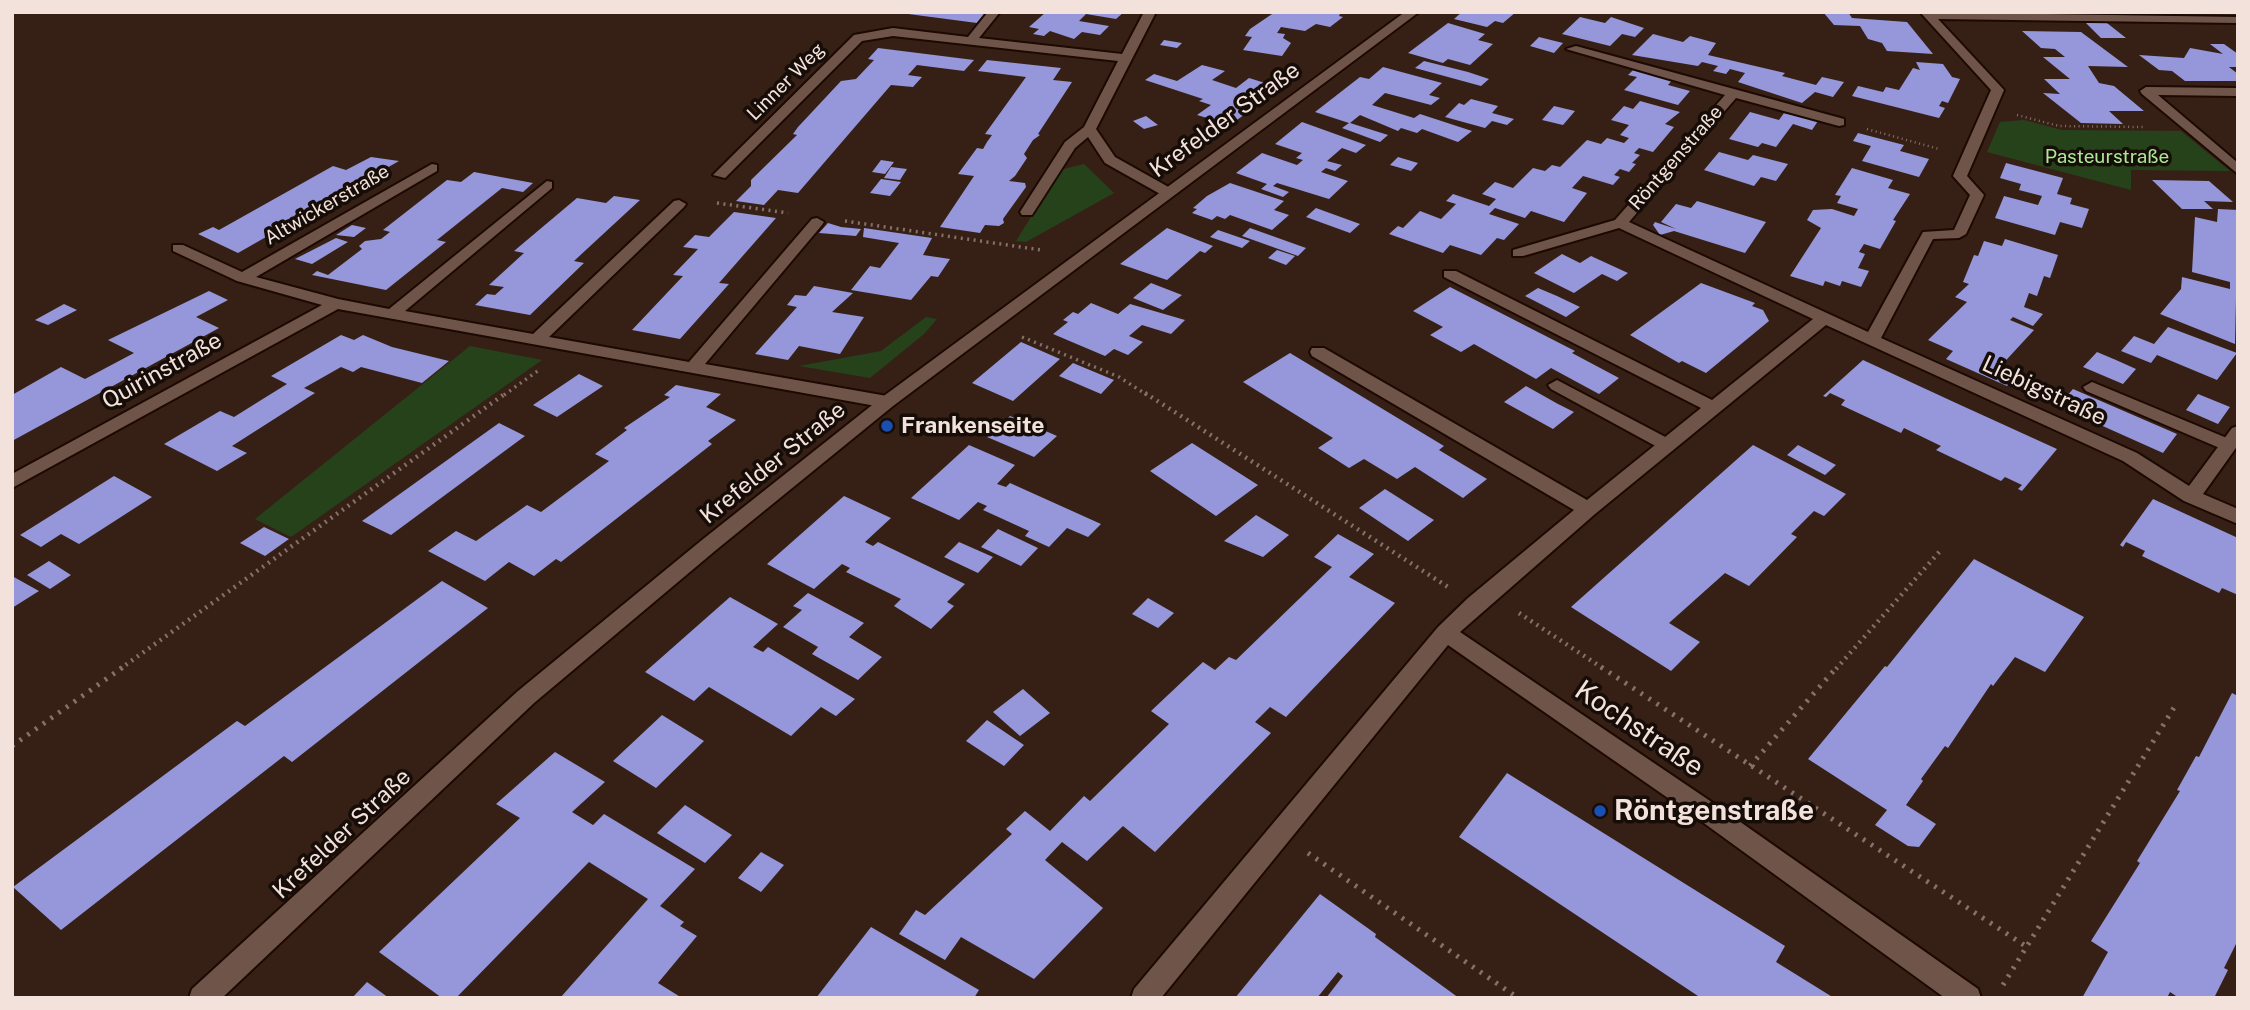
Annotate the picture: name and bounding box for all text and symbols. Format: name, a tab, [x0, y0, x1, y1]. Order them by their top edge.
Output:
street label: Linner Weg	[742, 38, 830, 126]
street label: Krefelder Straße	[1145, 56, 1305, 184]
street label: Röntgenstraße	[1624, 101, 1728, 215]
park label: Pasteurstraße	[2045, 146, 2169, 168]
street label: Altwickerstraße	[261, 160, 393, 250]
street label: Quirinstraße	[97, 327, 227, 415]
street label: Liebigstraße	[1978, 350, 2110, 432]
street label: Krefelder Straße	[695, 396, 851, 530]
place label: Frankenseite	[901, 412, 1044, 440]
marker: Frankenseite	[879, 418, 895, 434]
street label: Kochstraße	[1568, 674, 1710, 784]
street label: Krefelder Straße	[267, 763, 417, 905]
place label: Röntgenstraße	[1614, 794, 1814, 828]
marker: Röntgenstraße	[1592, 803, 1608, 819]

